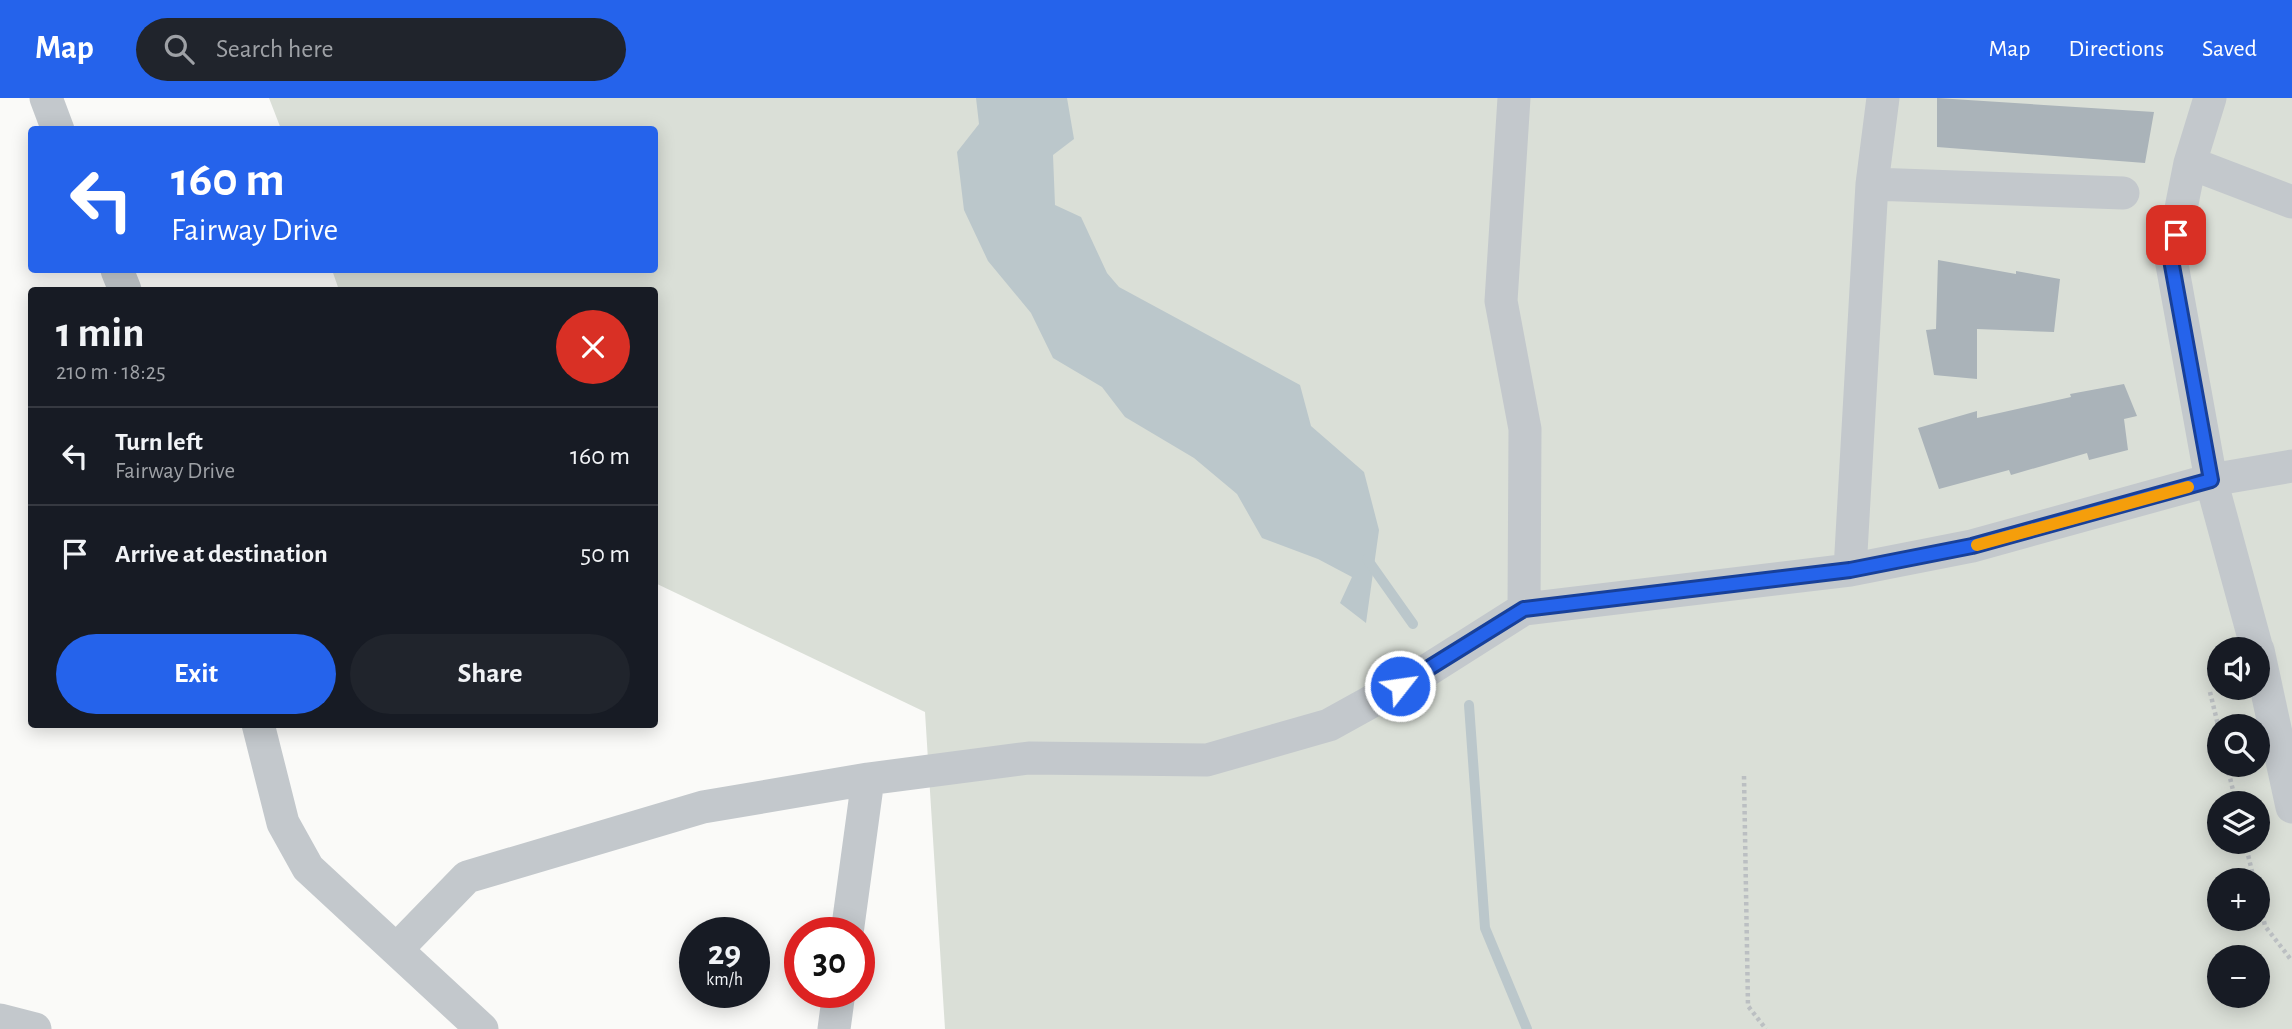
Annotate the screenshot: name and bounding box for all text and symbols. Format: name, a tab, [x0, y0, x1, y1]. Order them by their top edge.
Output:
search box	[136, 18, 626, 81]
icon: search	[160, 30, 198, 68]
text: Map	[35, 32, 94, 65]
text: Search here	[216, 36, 334, 62]
text: Map	[1988, 37, 2030, 61]
text: Directions	[2068, 37, 2164, 61]
text: Saved	[2202, 37, 2257, 61]
icon: left	[56, 154, 147, 245]
text: 160 m	[171, 156, 285, 205]
pin	[2146, 205, 2206, 265]
text: Fairway Drive	[171, 214, 338, 246]
icon: arrive	[2157, 216, 2195, 254]
button: close	[556, 310, 630, 384]
text: 1 min	[56, 312, 145, 354]
text: 210 m · 18:25	[56, 361, 166, 384]
text: Turn left	[115, 429, 203, 455]
icon: left	[56, 437, 94, 475]
text: 160 m	[570, 443, 630, 469]
text: Fairway Drive	[115, 460, 235, 483]
icon: arrive	[56, 535, 94, 573]
text: Arrive at destination	[115, 541, 328, 567]
text: 50 m	[580, 541, 630, 567]
button: Exit	[56, 634, 336, 714]
button: Share	[350, 634, 630, 714]
map controls	[2207, 637, 2270, 1008]
button: sound	[2207, 637, 2270, 700]
position arrow	[1363, 649, 1437, 723]
button: search	[2207, 714, 2270, 777]
button: layers	[2207, 791, 2270, 854]
button: +	[2207, 868, 2270, 931]
speed limit sign: 30	[784, 917, 875, 1008]
text: 29	[708, 936, 741, 971]
button: −	[2207, 945, 2270, 1008]
text: km/h	[706, 971, 743, 989]

